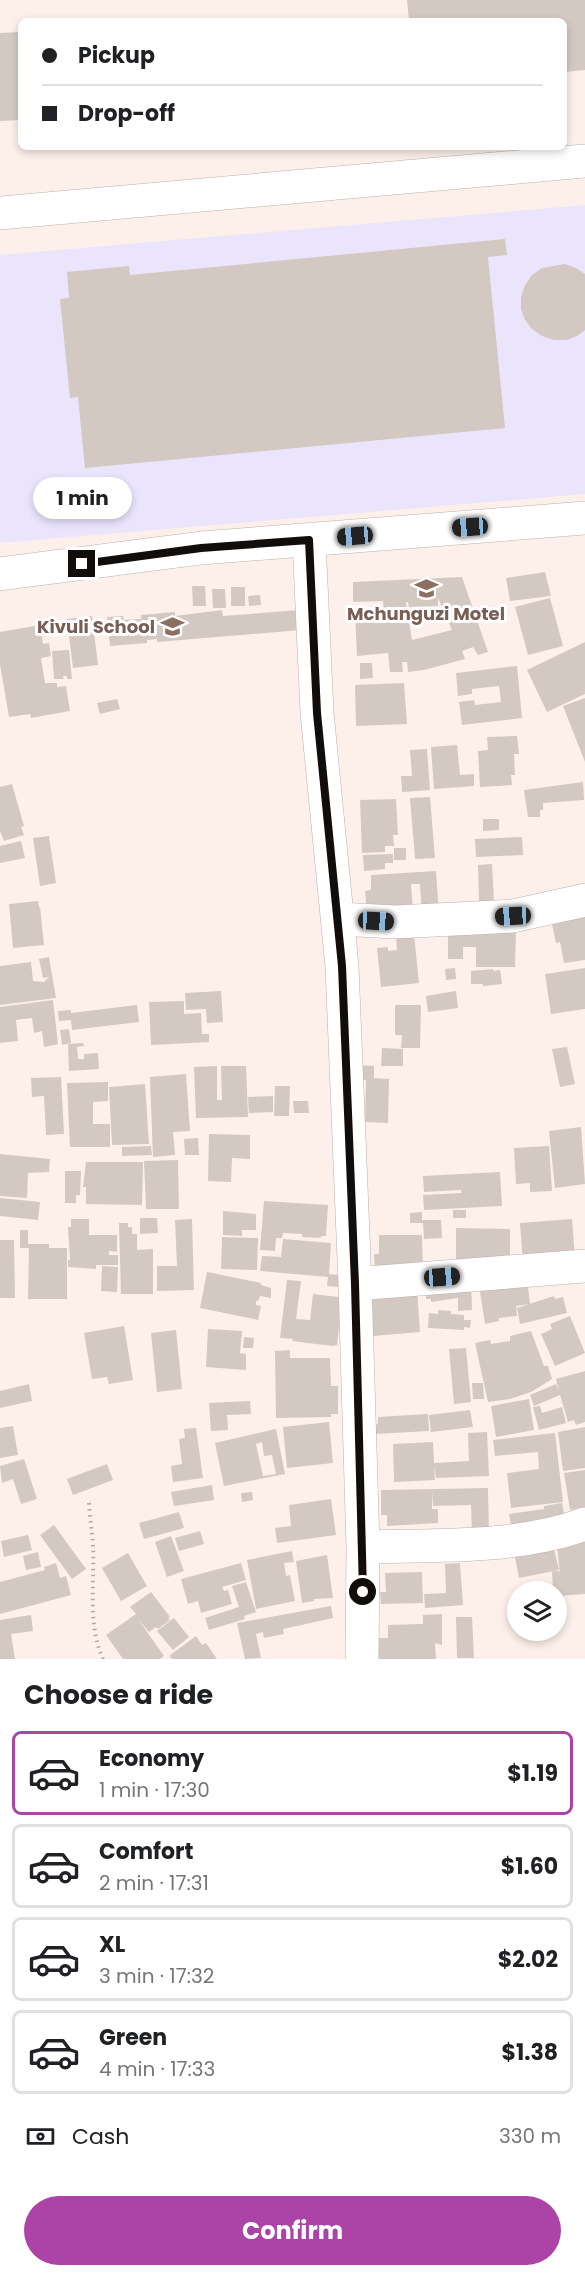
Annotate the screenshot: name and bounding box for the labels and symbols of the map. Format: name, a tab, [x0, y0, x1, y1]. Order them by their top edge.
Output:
callout: 1 min	[32, 477, 132, 519]
car	[451, 517, 489, 537]
car	[336, 525, 374, 547]
route end	[68, 550, 95, 577]
school or university icon: Mchunguzi Motel	[413, 575, 439, 601]
place label: Mchunguzi Motel	[347, 601, 505, 626]
place label: Kivuli School	[37, 614, 155, 639]
school or university icon: Kivuli School	[160, 614, 186, 640]
car	[495, 906, 531, 926]
car	[358, 911, 394, 931]
car	[423, 1267, 461, 1287]
route start	[349, 1578, 376, 1605]

